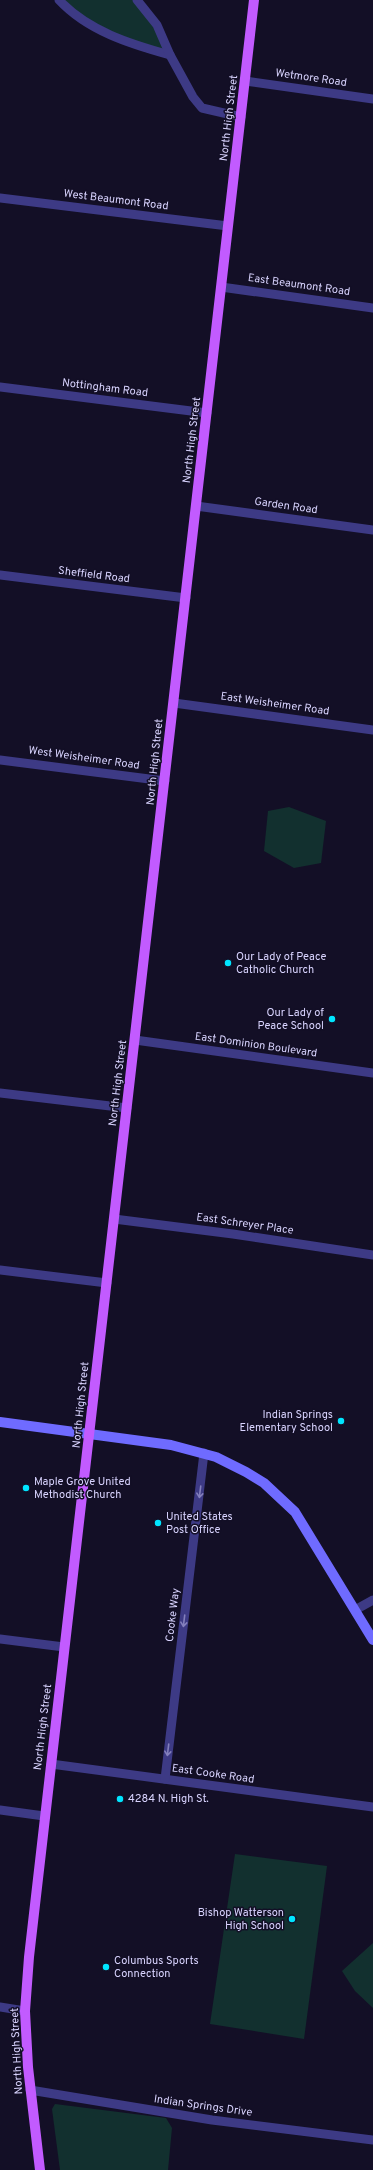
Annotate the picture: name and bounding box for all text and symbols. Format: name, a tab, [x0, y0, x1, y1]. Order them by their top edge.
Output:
street label: Wetmore Road	[274, 66, 348, 90]
street label: North High Street	[217, 74, 241, 162]
street label: West Beaumont Road	[63, 187, 169, 213]
street label: East Beaumont Road	[247, 271, 351, 299]
street label: Nottingham Road	[61, 376, 149, 400]
street label: North High Street	[180, 396, 204, 484]
street label: Garden Road	[253, 495, 319, 517]
street label: Sheffield Road	[57, 564, 131, 586]
street label: East Weisheimer Road	[220, 689, 330, 719]
street label: North High Street	[144, 718, 166, 806]
street label: West Weisheimer Road	[27, 743, 141, 773]
place label: Our Lady of Peace Catholic Church	[236, 950, 327, 977]
marker: Our Lady of Peace Catholic Church	[223, 958, 233, 968]
place label: Our Lady of Peace School	[258, 1006, 324, 1033]
marker: Our Lady of Peace School	[327, 1014, 337, 1024]
street label: East Dominion Boulevard	[194, 1029, 318, 1061]
street label: North High Street	[106, 1039, 130, 1127]
street label: East Schreyer Place	[196, 1210, 295, 1238]
street label: North High Street	[70, 1361, 92, 1449]
place label: Indian Springs Elementary School	[240, 1408, 333, 1435]
marker: Indian Springs Elementary School	[336, 1416, 346, 1426]
place label: Maple Grove United Methodist Church	[34, 1475, 131, 1502]
marker: Maple Grove United Methodist Church	[21, 1483, 31, 1493]
one-way arrow	[196, 1485, 204, 1498]
place label: United States Post Office	[166, 1510, 233, 1537]
marker: United States Post Office	[153, 1518, 163, 1528]
street label: Cooke Way	[163, 1587, 183, 1643]
one-way arrow	[180, 1614, 188, 1627]
street label: North High Street	[31, 1683, 55, 1771]
one-way arrow	[165, 1743, 172, 1756]
street label: East Cooke Road	[171, 1761, 255, 1787]
place label: 4284 N. High St.	[128, 1792, 209, 1806]
marker: 4284 N. High St.	[115, 1794, 125, 1804]
place label: Bishop Watterson High School	[198, 1906, 284, 1933]
marker: Bishop Watterson High School	[287, 1914, 297, 1924]
place label: Columbus Sports Connection	[114, 1954, 199, 1981]
marker: Columbus Sports Connection	[101, 1962, 111, 1972]
street label: North High Street	[8, 2007, 26, 2095]
street label: Indian Springs Drive	[153, 2092, 253, 2120]

